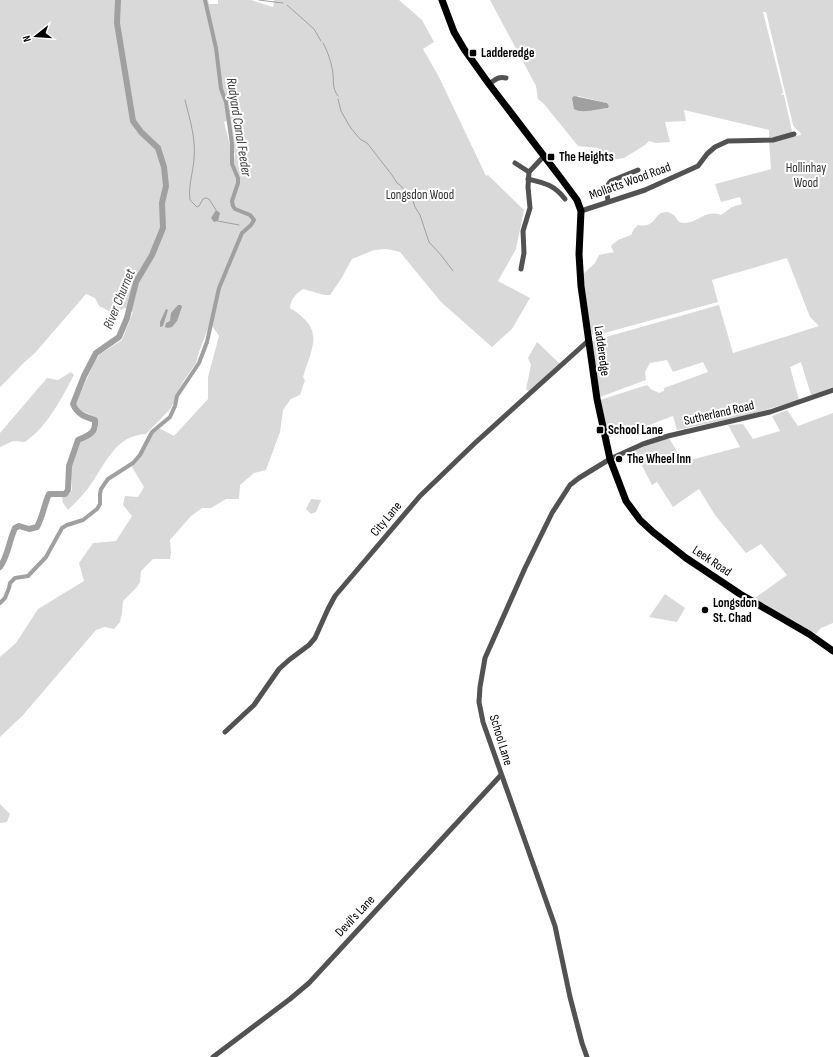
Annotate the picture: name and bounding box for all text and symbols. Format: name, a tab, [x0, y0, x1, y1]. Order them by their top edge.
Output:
north arrow	[16, 16, 56, 56]
text: N	[20, 34, 34, 43]
place label: Ladderedge	[481, 45, 535, 61]
marker: Ladderedge	[468, 48, 478, 58]
water label: Rudyard Canal Feeder	[223, 76, 255, 179]
place label: The Heights	[559, 149, 614, 165]
marker: The Heights	[546, 152, 556, 162]
street label: Mollatts Wood Road	[587, 159, 673, 203]
park label: Hollinhay Wood	[786, 160, 826, 191]
park label: Longsdon Wood	[386, 187, 454, 203]
water label: River Churnet	[99, 266, 139, 332]
street label: Ladderedge	[591, 325, 613, 377]
street label: Sutherland Road	[682, 397, 756, 429]
place label: School Lane	[608, 422, 663, 438]
marker: School Lane	[595, 425, 605, 435]
place label: The Wheel Inn	[627, 451, 691, 467]
marker: The Wheel Inn	[614, 454, 624, 464]
street label: City Lane	[367, 498, 405, 540]
street label: Leek Road	[689, 542, 735, 580]
place label: Longsdon St. Chad	[713, 595, 757, 626]
marker: Longsdon St. Chad	[700, 605, 710, 615]
street label: School Lane	[486, 713, 516, 767]
street label: Devil's Lane	[332, 892, 378, 940]

